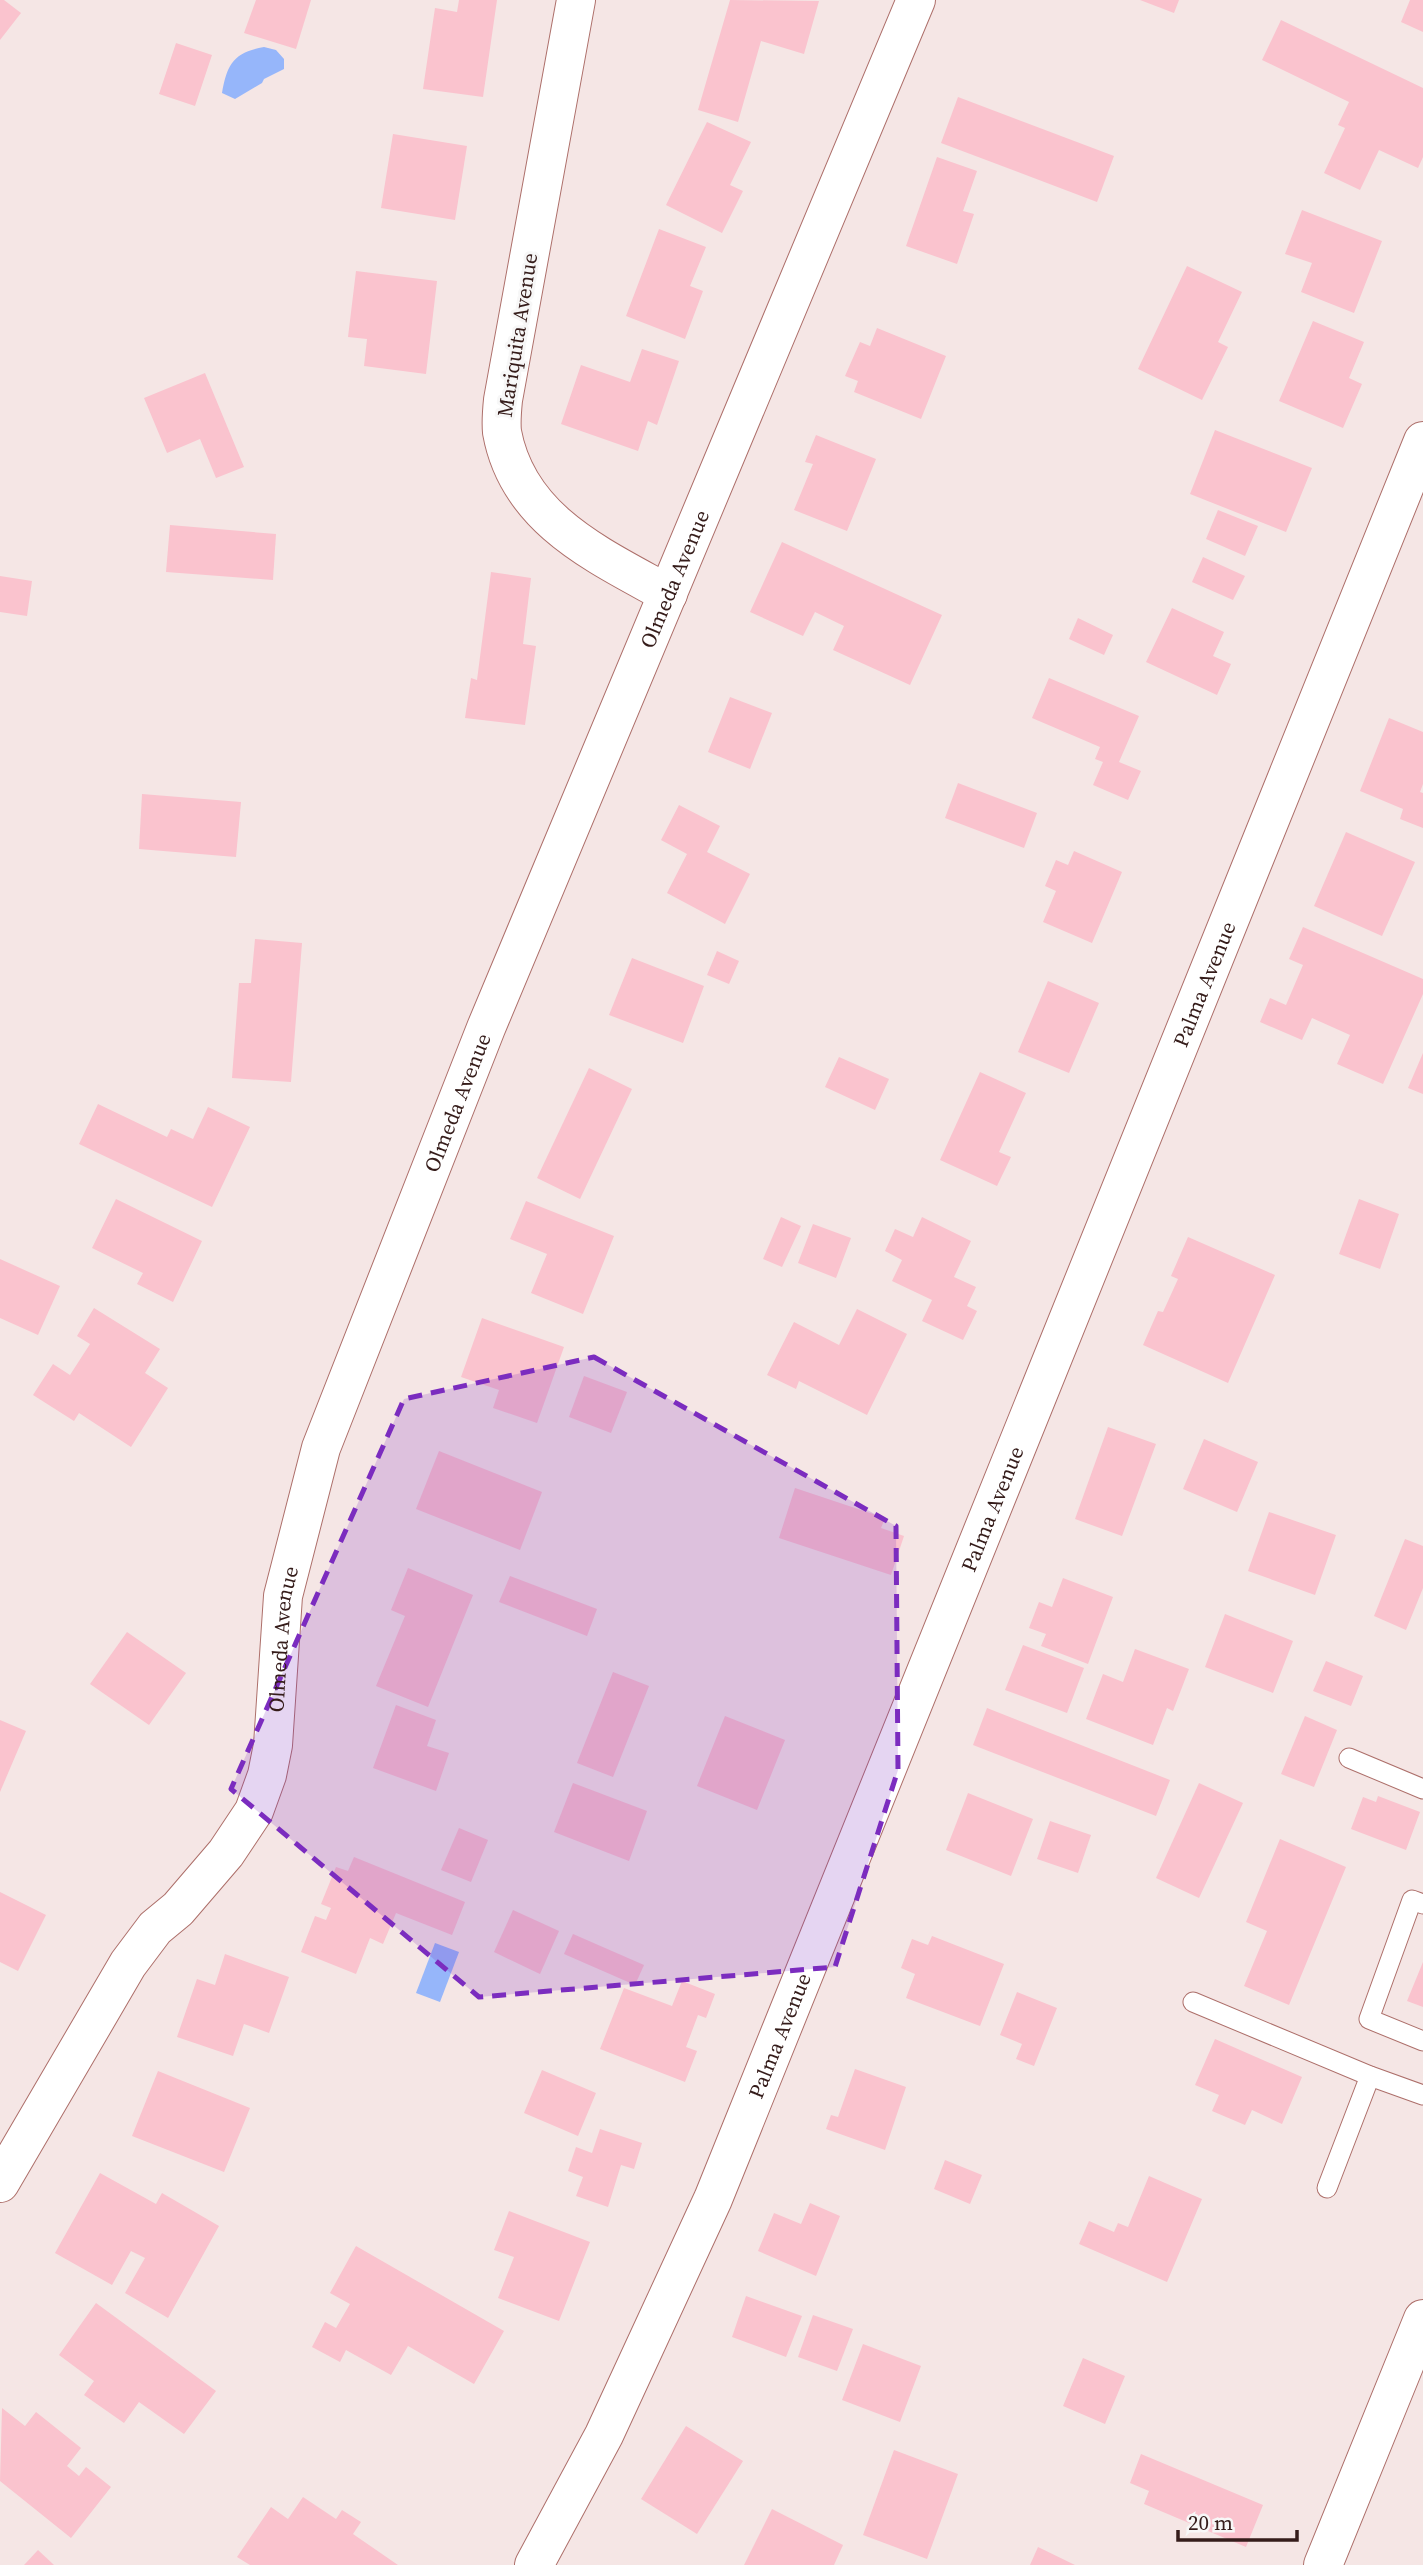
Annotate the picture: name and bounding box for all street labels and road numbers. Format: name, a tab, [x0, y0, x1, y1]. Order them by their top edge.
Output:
street label: Mariquita Avenue	[490, 251, 544, 419]
street label: Olmeda Avenue	[632, 505, 716, 652]
street label: Palma Avenue	[1165, 917, 1242, 1051]
street label: Olmeda Avenue	[416, 1029, 497, 1176]
street label: Palma Avenue	[953, 1442, 1030, 1576]
street label: Olmeda Avenue	[261, 1563, 305, 1713]
street label: Palma Avenue	[741, 1968, 817, 2102]

